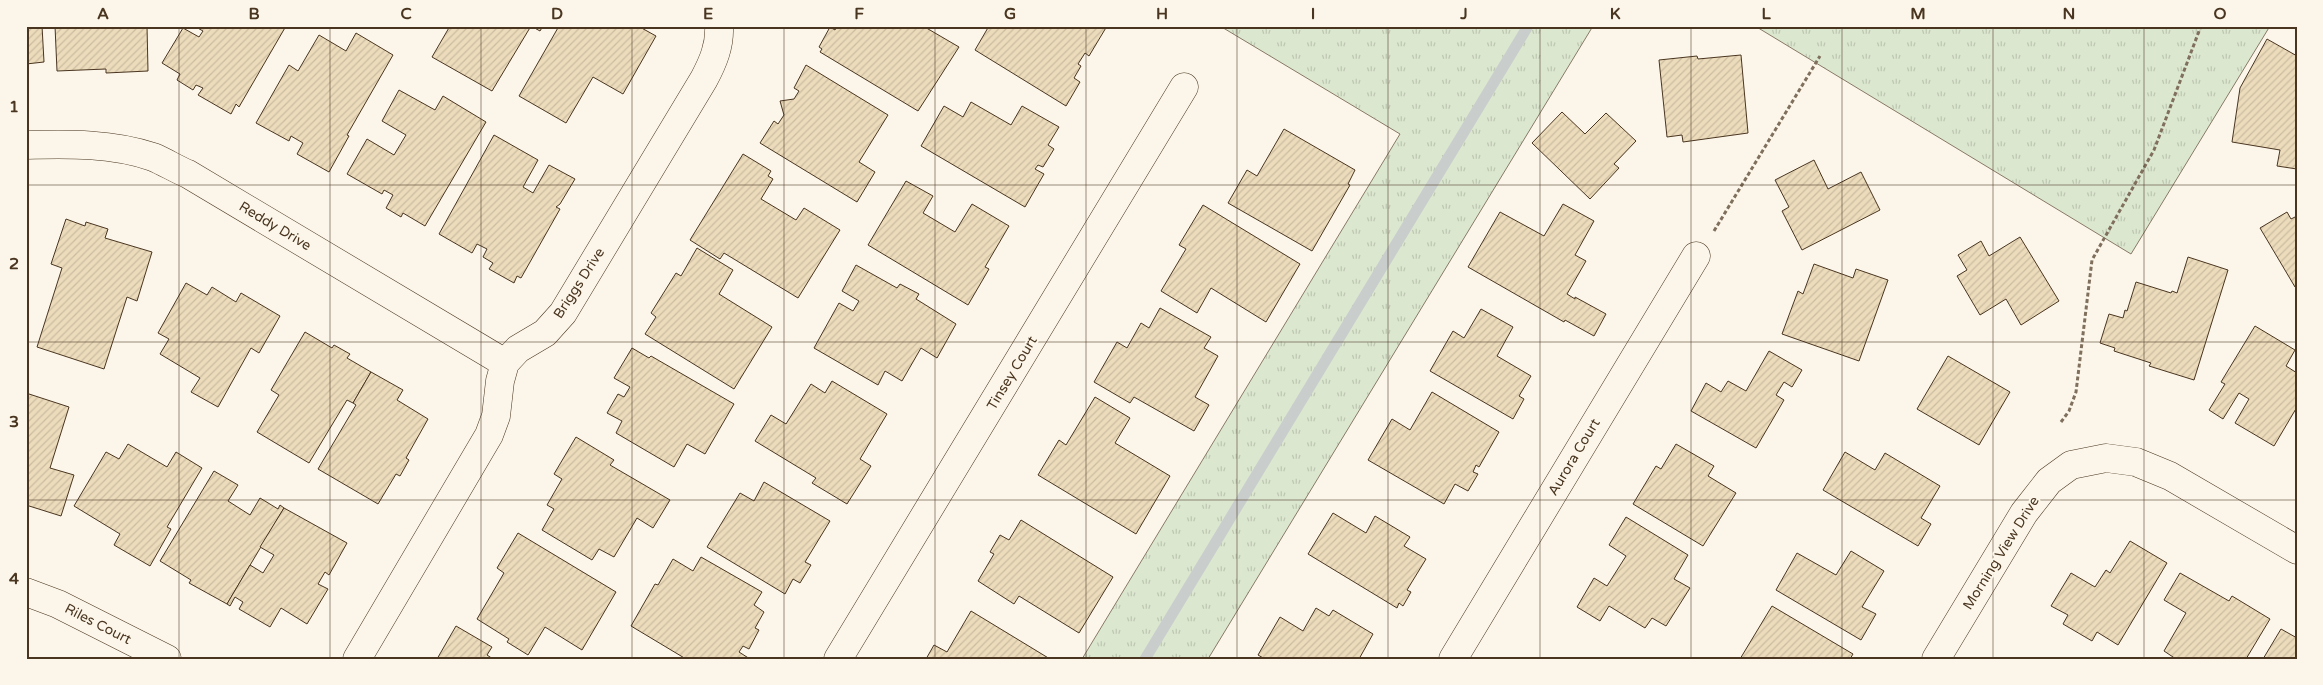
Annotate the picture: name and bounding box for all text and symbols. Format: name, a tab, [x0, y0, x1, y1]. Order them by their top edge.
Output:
text: A	[97, 4, 109, 24]
text: B	[248, 4, 260, 24]
text: C	[400, 4, 412, 24]
text: D	[551, 4, 563, 24]
text: E	[703, 4, 713, 24]
text: F	[854, 4, 864, 24]
text: G	[1004, 4, 1016, 24]
text: H	[1156, 4, 1168, 24]
text: I	[1311, 4, 1315, 24]
text: J	[1459, 4, 1468, 24]
text: K	[1610, 4, 1621, 24]
text: L	[1761, 4, 1771, 24]
text: M	[1910, 4, 1926, 24]
text: N	[2063, 4, 2075, 24]
text: O	[2214, 4, 2227, 24]
text: 1	[9, 97, 19, 117]
street label: Reddy Drive	[236, 198, 314, 254]
street label: Briggs Drive	[550, 244, 608, 322]
text: 2	[9, 254, 19, 274]
street label: Tinsey Court	[983, 332, 1041, 413]
text: 3	[9, 412, 19, 432]
street label: Aurora Court	[1544, 415, 1604, 498]
street label: Morning View Drive	[1959, 493, 2043, 613]
text: 4	[9, 569, 19, 589]
street label: Riles Court	[62, 600, 135, 648]

